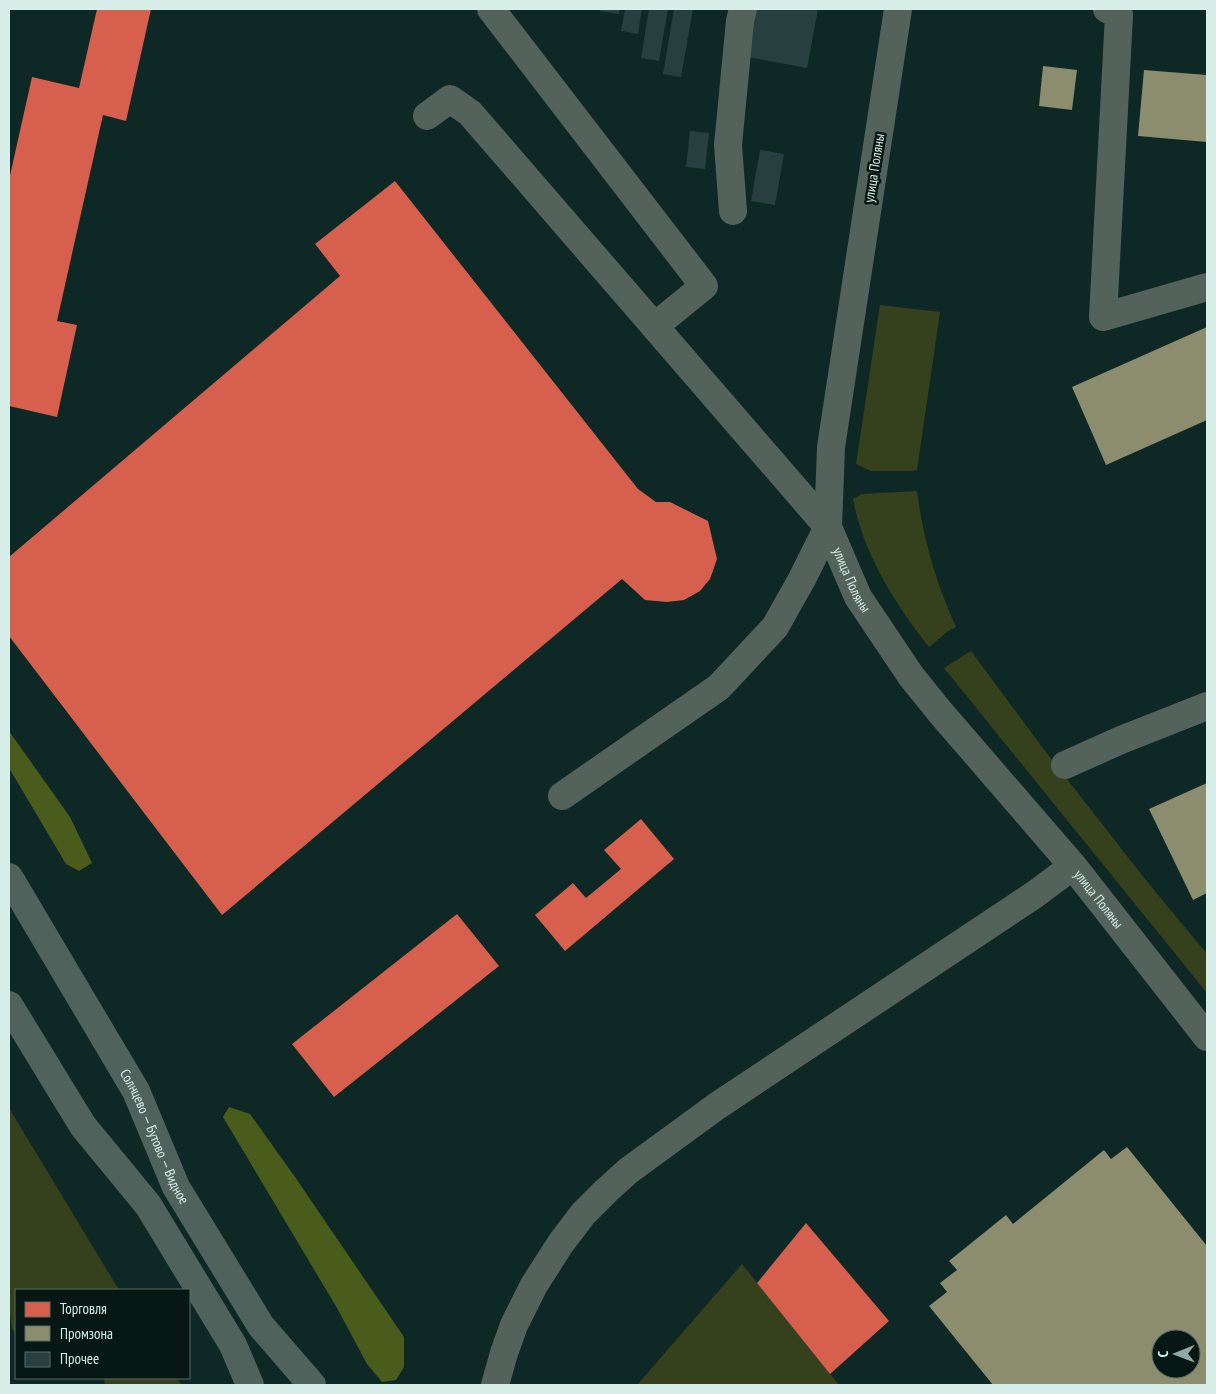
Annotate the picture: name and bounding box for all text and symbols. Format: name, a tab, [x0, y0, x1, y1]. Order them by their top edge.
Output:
street label: улица Поляны	[860, 132, 888, 204]
street label: улица Поляны	[829, 544, 875, 616]
street label: улица Поляны	[1070, 866, 1127, 932]
street label: Солнцево — Бутово — Видное	[116, 1066, 193, 1208]
legend	[15, 1289, 190, 1379]
text: Торговля	[60, 1299, 107, 1318]
text: Промзона	[60, 1324, 113, 1343]
north arrow	[1151, 1329, 1201, 1379]
text: Прочее	[60, 1349, 99, 1368]
text: С	[1154, 1350, 1172, 1358]

